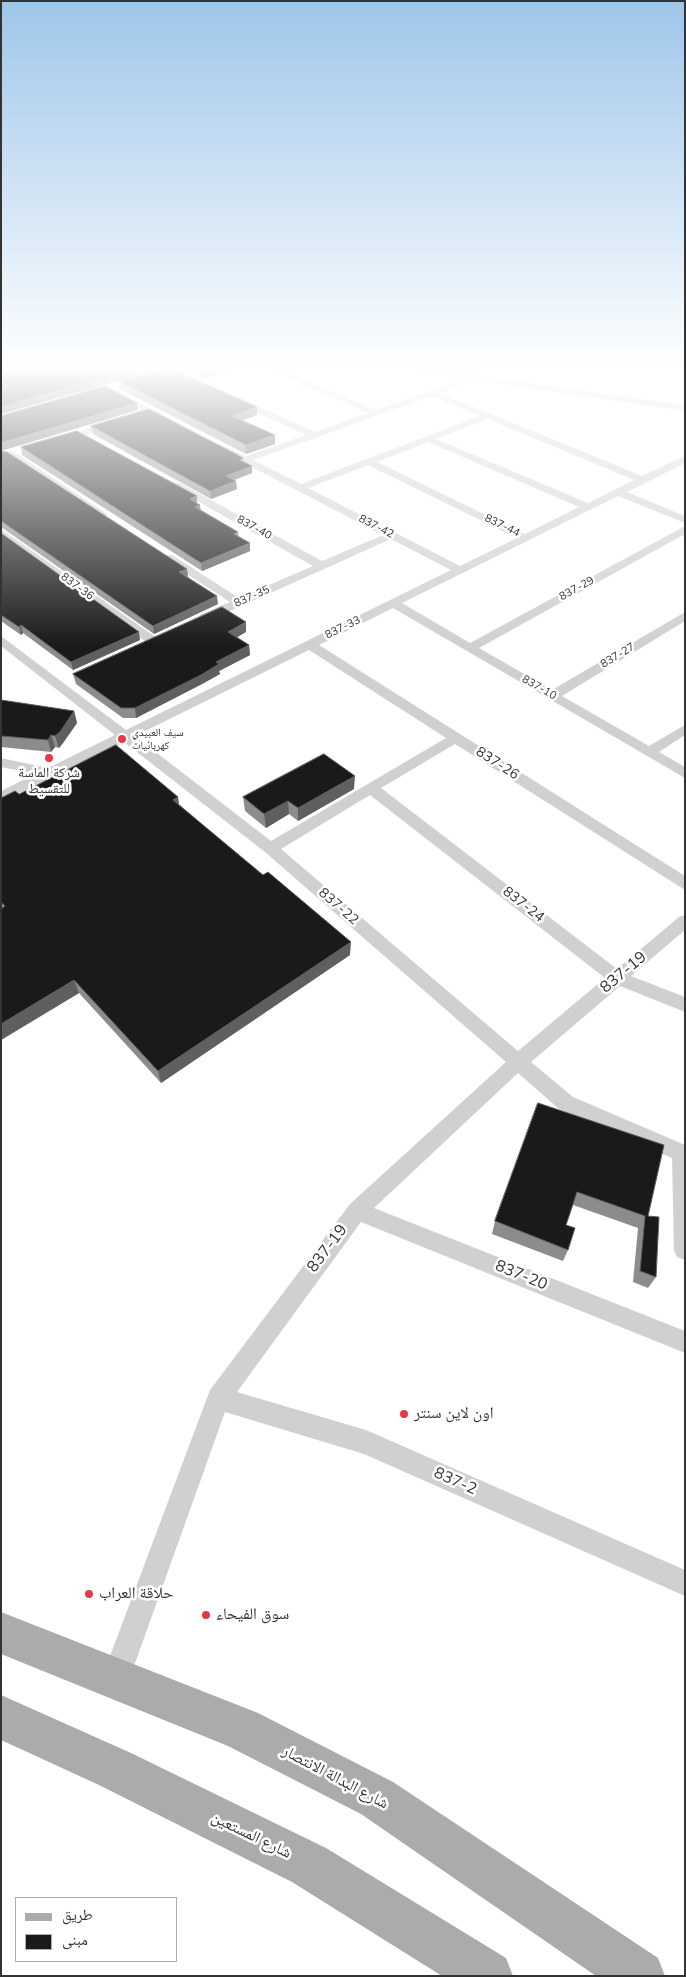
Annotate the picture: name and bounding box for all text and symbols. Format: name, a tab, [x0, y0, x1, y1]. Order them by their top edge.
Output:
street label: 837-44	[482, 512, 522, 540]
street label: 837-40	[234, 513, 274, 543]
street label: 837-42	[356, 513, 396, 541]
street label: 837-36	[58, 571, 96, 603]
street label: 837-29	[557, 574, 597, 604]
street label: 837-35	[232, 583, 272, 611]
street label: 837-33	[323, 614, 363, 642]
street label: 837-27	[598, 641, 638, 671]
street label: 837-10	[519, 673, 559, 703]
place label: سيف العبيدي كهربائيات	[132, 726, 184, 752]
marker: سيف العبيدي كهربائيات	[116, 733, 128, 745]
street label: 837-26	[472, 744, 522, 784]
marker: شركة الماسة للتقسيط	[43, 752, 55, 764]
place label: شركة الماسة للتقسيط	[18, 766, 80, 799]
street label: 837-24	[499, 884, 547, 926]
street label: 837-22	[314, 885, 362, 929]
street label: 837-19	[597, 948, 651, 998]
street label: 837-19	[304, 1221, 352, 1277]
street label: 837-20	[492, 1257, 550, 1295]
place label: اون لاين سنتر	[414, 1404, 493, 1424]
marker: اون لاين سنتر	[398, 1408, 410, 1420]
street label: 837-2	[430, 1464, 480, 1500]
place label: حلاقة العراب	[99, 1584, 173, 1604]
marker: حلاقة العراب	[83, 1588, 95, 1600]
place label: سوق الفيحاء	[216, 1605, 289, 1625]
marker: سوق الفيحاء	[200, 1609, 212, 1621]
street label: شارع البدالة الانتصار	[279, 1742, 391, 1814]
street label: شارع المستعين	[208, 1808, 294, 1864]
legend	[15, 1897, 178, 1962]
text: طريق	[62, 1905, 93, 1925]
text: مبنى	[62, 1930, 88, 1950]

